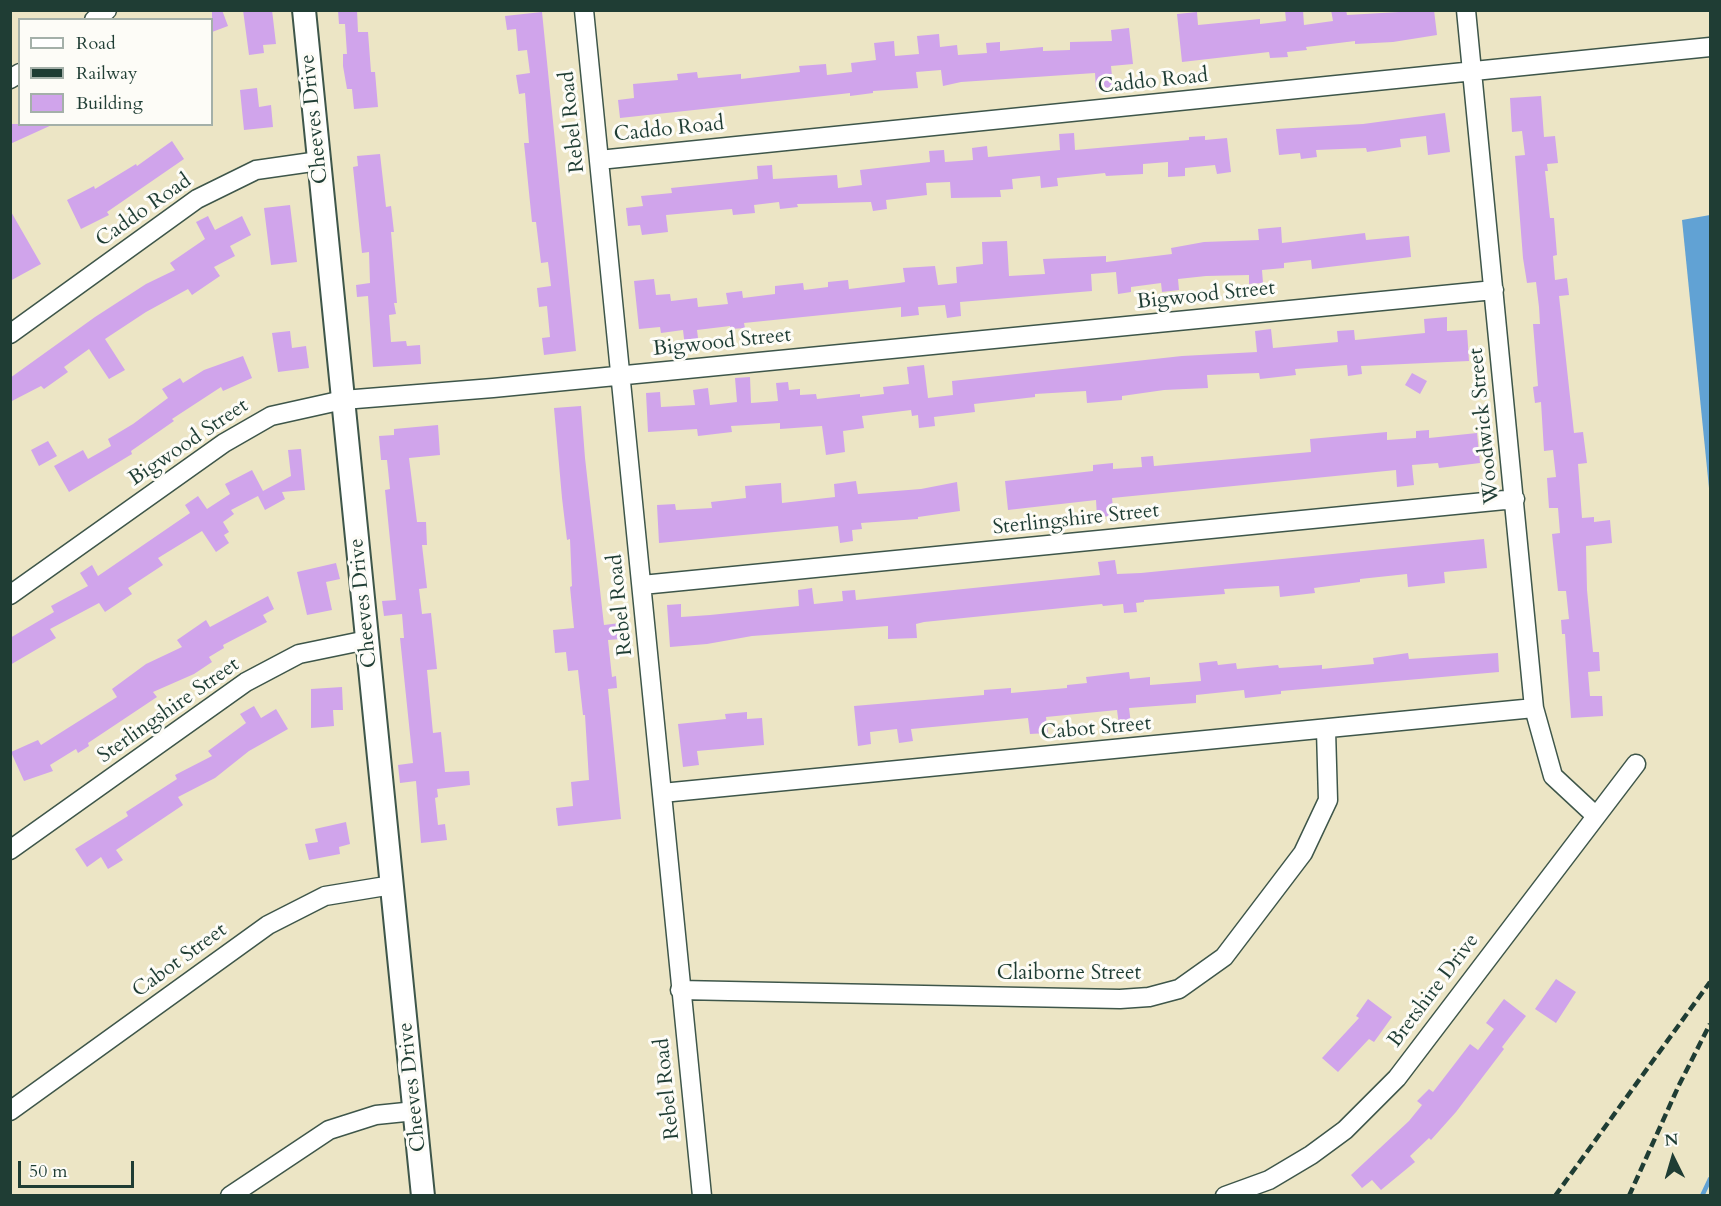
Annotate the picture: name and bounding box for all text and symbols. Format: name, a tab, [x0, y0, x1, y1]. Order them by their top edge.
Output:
legend	[18, 18, 213, 126]
text: Road	[76, 31, 116, 56]
street label: Cheeves Drive	[296, 53, 334, 185]
text: Railway	[76, 61, 138, 86]
street label: Caddo Road	[1097, 64, 1209, 100]
street label: Rebel Road	[555, 70, 591, 174]
text: Building	[76, 91, 143, 116]
street label: Caddo Road	[613, 112, 725, 148]
street label: Caddo Road	[91, 169, 197, 253]
street label: Bigwood Street	[1136, 276, 1276, 316]
street label: Bigwood Street	[652, 323, 792, 363]
street label: Woodwick Street	[1464, 347, 1506, 505]
street label: Bigwood Street	[124, 394, 254, 492]
street label: Sterlingshire Street	[992, 499, 1160, 541]
street label: Cheeves Drive	[345, 537, 383, 669]
street label: Rebel Road	[603, 553, 639, 657]
street label: Sterlingshire Street	[93, 653, 245, 769]
street label: Cabot Street	[1040, 712, 1152, 746]
street label: Cabot Street	[128, 918, 232, 1004]
street label: Bretshire Drive	[1383, 929, 1485, 1053]
street label: Claiborne Street	[997, 961, 1141, 987]
street label: Cheeves Drive	[394, 1021, 432, 1153]
street label: Rebel Road	[650, 1037, 686, 1141]
north arrow	[1643, 1128, 1703, 1188]
text: N	[1664, 1129, 1679, 1152]
scale bar	[21, 1149, 136, 1187]
text: 50 m	[29, 1159, 68, 1184]

